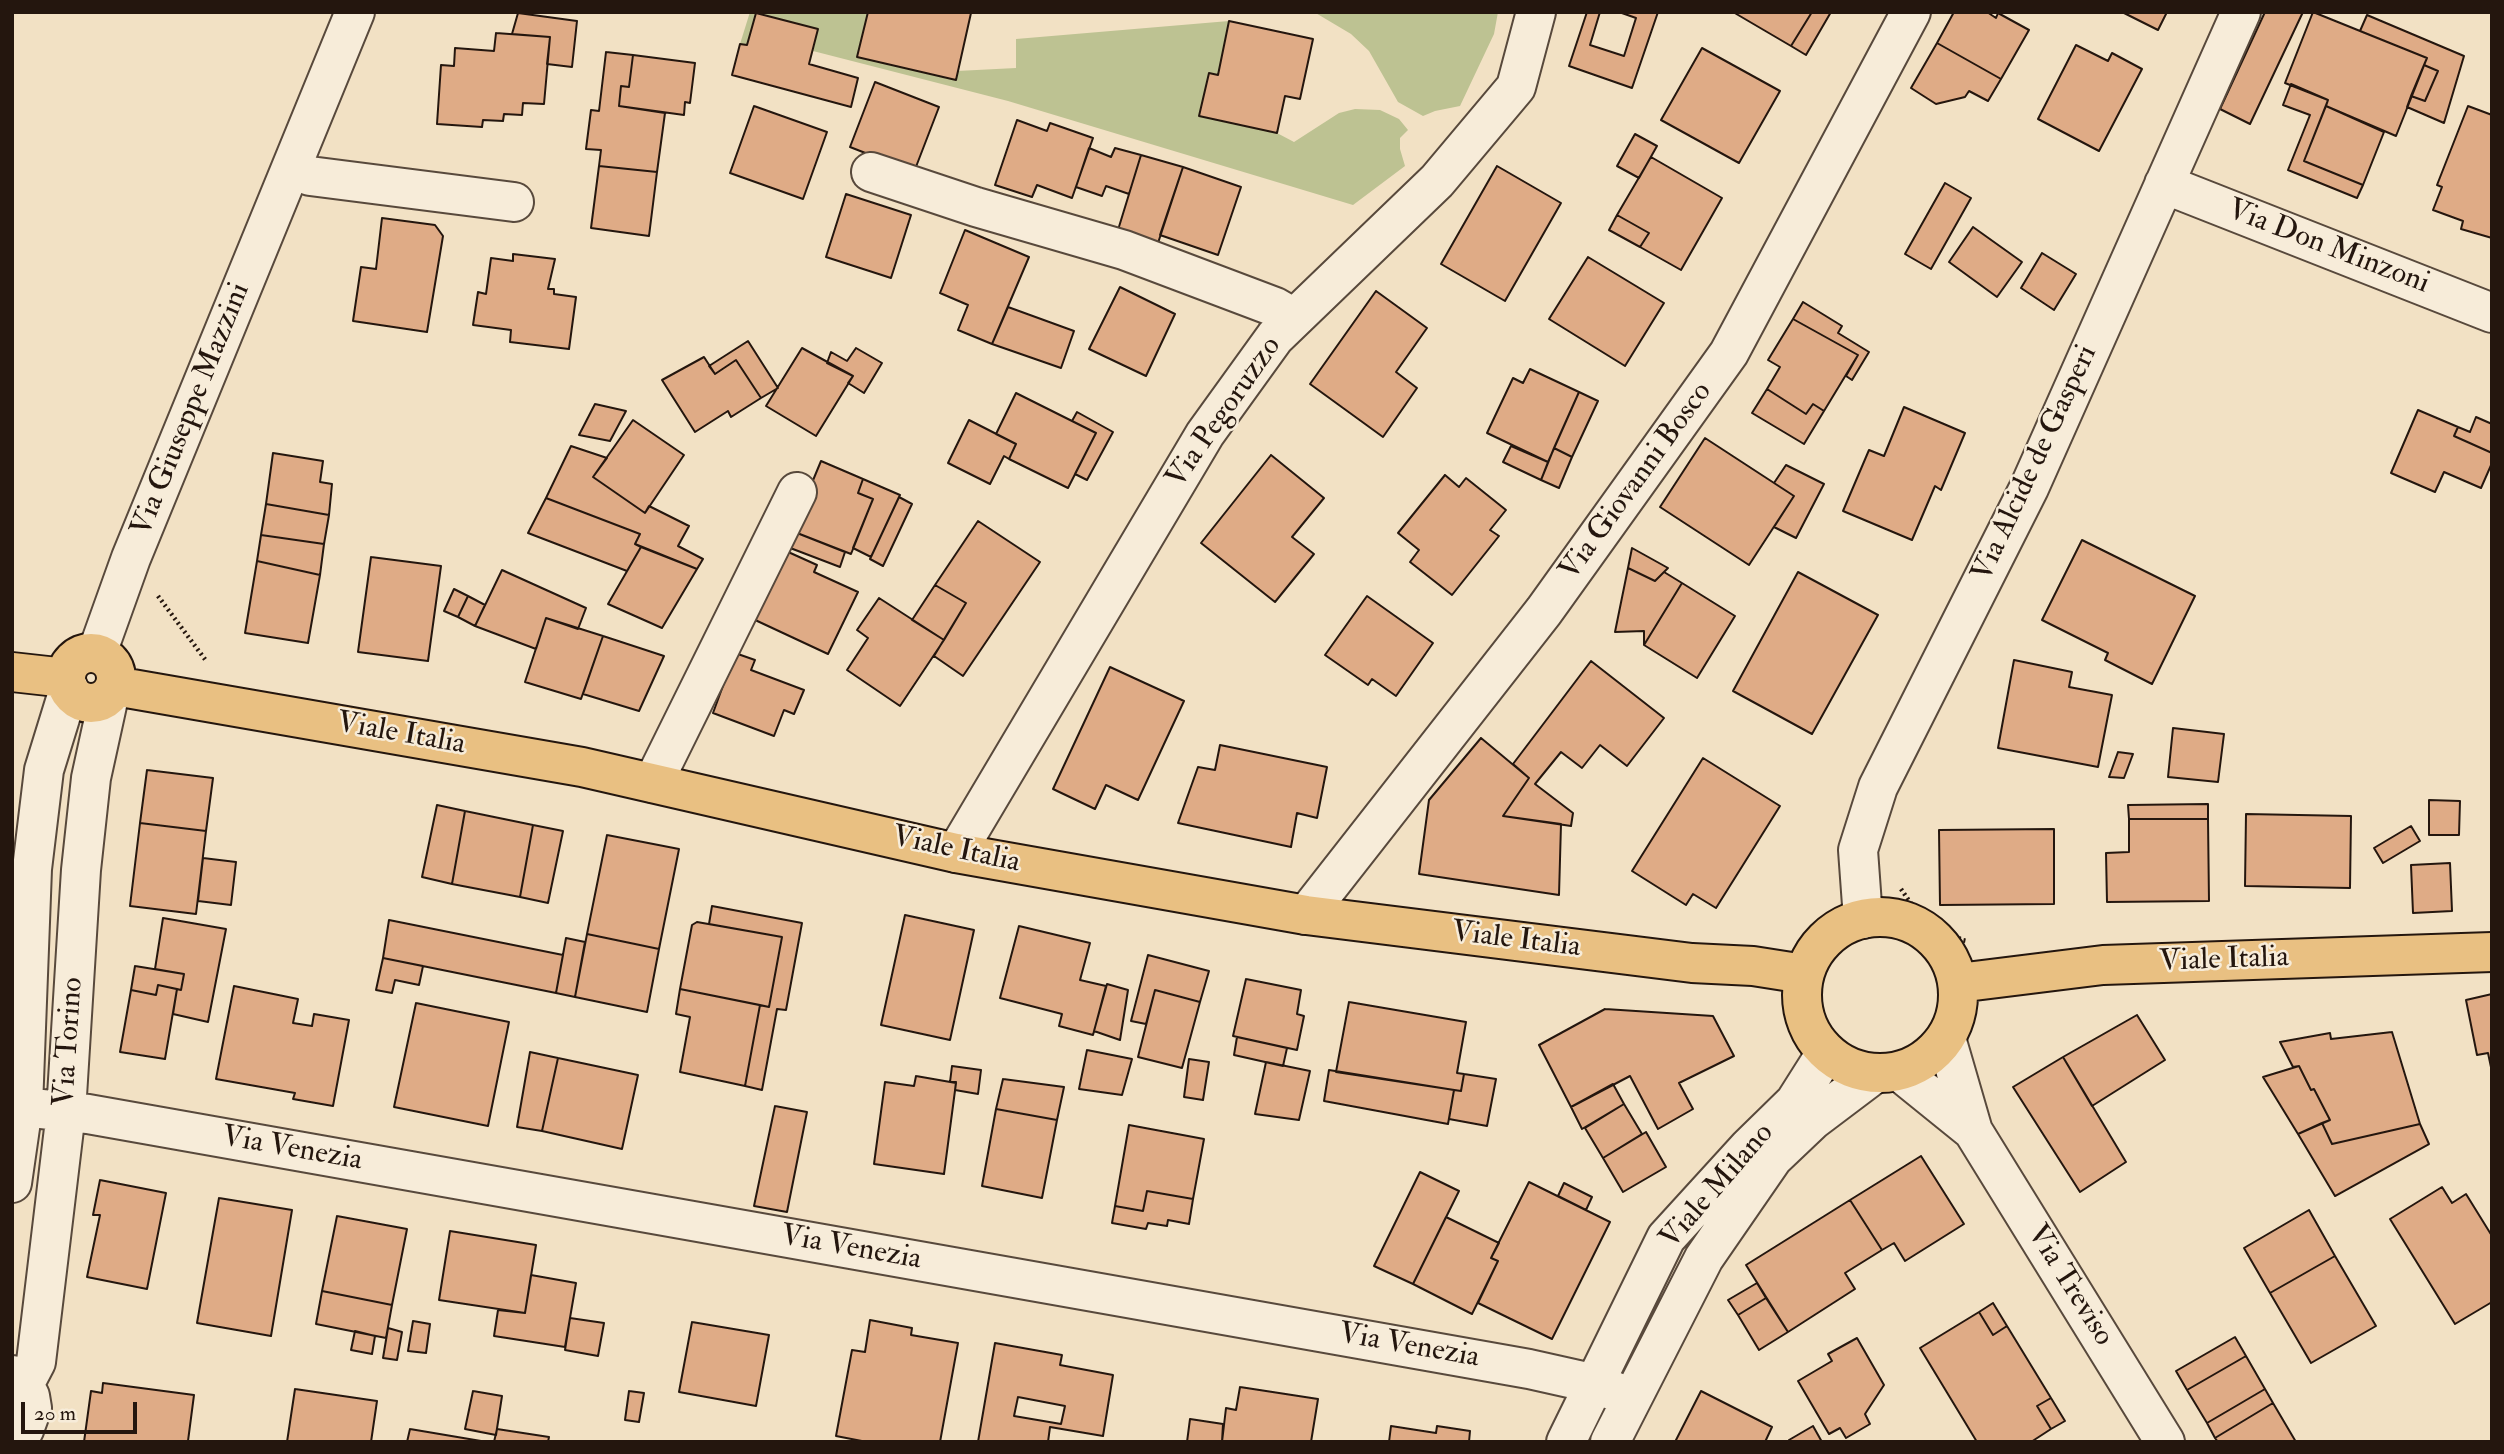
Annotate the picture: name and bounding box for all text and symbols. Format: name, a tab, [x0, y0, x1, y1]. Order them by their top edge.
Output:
street label: Via Don Minzoni	[2222, 193, 2434, 303]
street label: Via Giuseppe Mazzini	[125, 278, 259, 542]
street label: Via Pegoruzzo	[1160, 330, 1290, 496]
street label: Via Alcide de Gasperi	[1966, 340, 2106, 588]
street label: Via Giovanni Bosco	[1553, 376, 1721, 588]
street label: Viale Italia	[334, 706, 468, 764]
street label: Viale Italia	[889, 820, 1023, 882]
street label: Viale Italia	[1449, 915, 1583, 967]
street label: Viale Italia	[2159, 941, 2289, 981]
street label: Via Torino	[48, 976, 92, 1108]
street label: Viale Milano	[1654, 1117, 1782, 1257]
street label: Via Venezia	[219, 1120, 365, 1180]
street label: Via Venezia	[778, 1219, 924, 1279]
street label: Via Treviso	[2018, 1219, 2120, 1353]
street label: Via Venezia	[1336, 1317, 1482, 1377]
scale bar	[24, 1388, 140, 1432]
text: 20 m	[34, 1400, 76, 1427]

